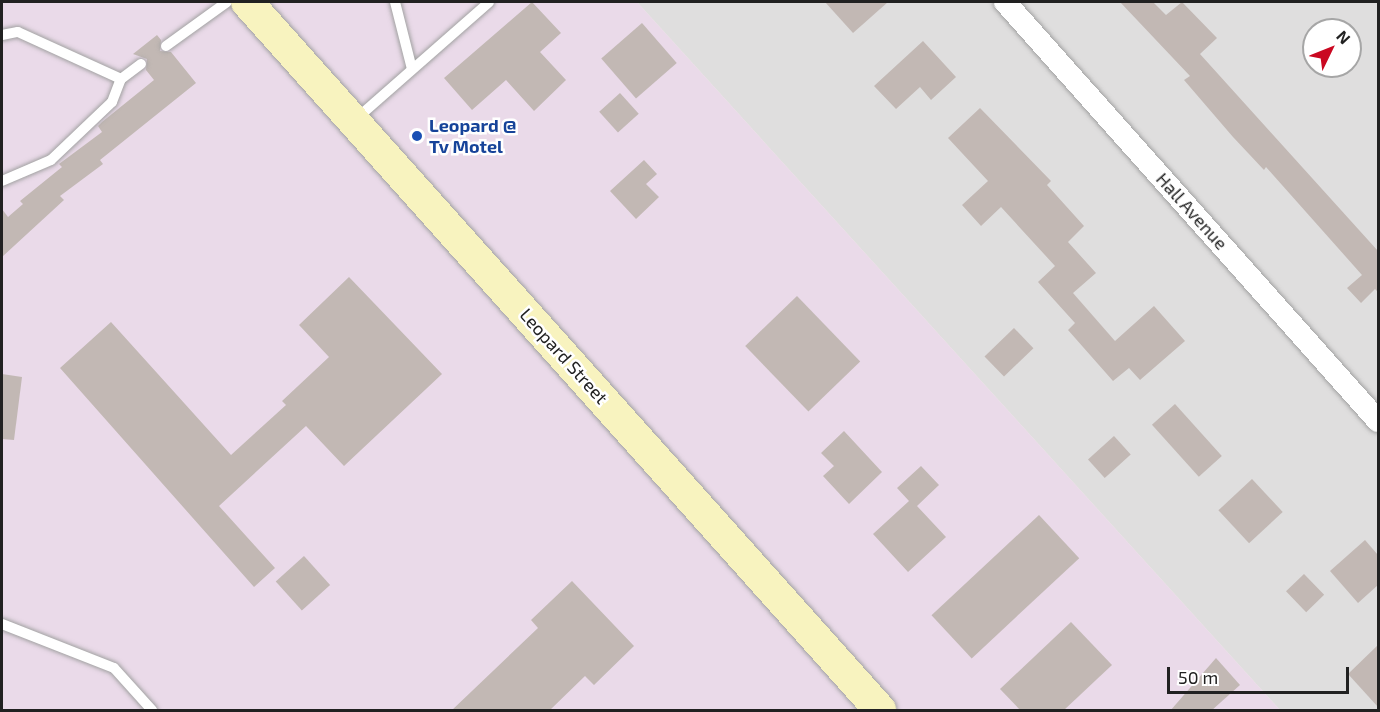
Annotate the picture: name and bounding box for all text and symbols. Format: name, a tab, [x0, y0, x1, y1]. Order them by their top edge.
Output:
north arrow	[1302, 18, 1362, 78]
text: N	[1333, 26, 1355, 47]
place label: Leopard @ Tv Motel	[429, 115, 516, 158]
marker: Leopard @ Tv Motel	[410, 129, 424, 143]
street label: Hall Avenue	[1152, 168, 1232, 254]
street label: Leopard Street	[516, 304, 612, 408]
scale bar	[1170, 655, 1352, 693]
text: 50 m	[1178, 666, 1218, 688]

